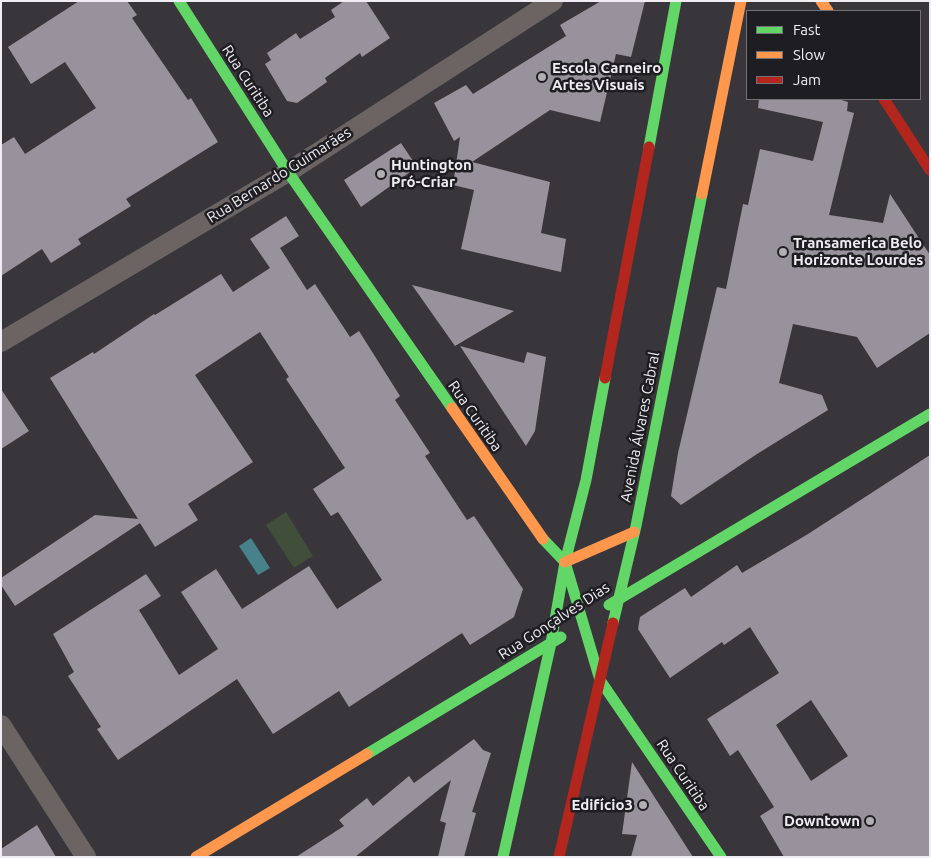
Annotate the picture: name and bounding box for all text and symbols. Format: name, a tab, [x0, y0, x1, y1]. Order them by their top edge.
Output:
legend	[746, 10, 921, 100]
text: Fast	[793, 21, 820, 38]
street label: Rua Curitiba	[218, 42, 278, 120]
text: Slow	[793, 46, 825, 63]
place label: Escola Carneiro Artes Visuais	[552, 59, 661, 94]
marker: Escola Carneiro Artes Visuais	[536, 71, 548, 83]
text: Jam	[793, 71, 821, 88]
street label: Rua Bernardo Guimarães	[204, 123, 354, 227]
place label: Huntington Pró-Criar	[391, 156, 472, 191]
marker: Huntington Pró-Criar	[375, 168, 387, 180]
place label: Transamerica Belo Horizonte Lourdes	[793, 234, 923, 269]
marker: Transamerica Belo Horizonte Lourdes	[777, 246, 789, 258]
street label: Avenida Álvares Cabral	[617, 350, 663, 504]
street label: Rua Curitiba	[444, 377, 506, 455]
street label: Rua Gonçalves Dias	[495, 578, 613, 664]
street label: Rua Curitiba	[653, 736, 713, 814]
place label: Edifício3	[571, 796, 633, 814]
marker: Edifício3	[637, 799, 649, 811]
place label: Downtown	[784, 812, 860, 830]
marker: Downtown	[864, 815, 876, 827]

